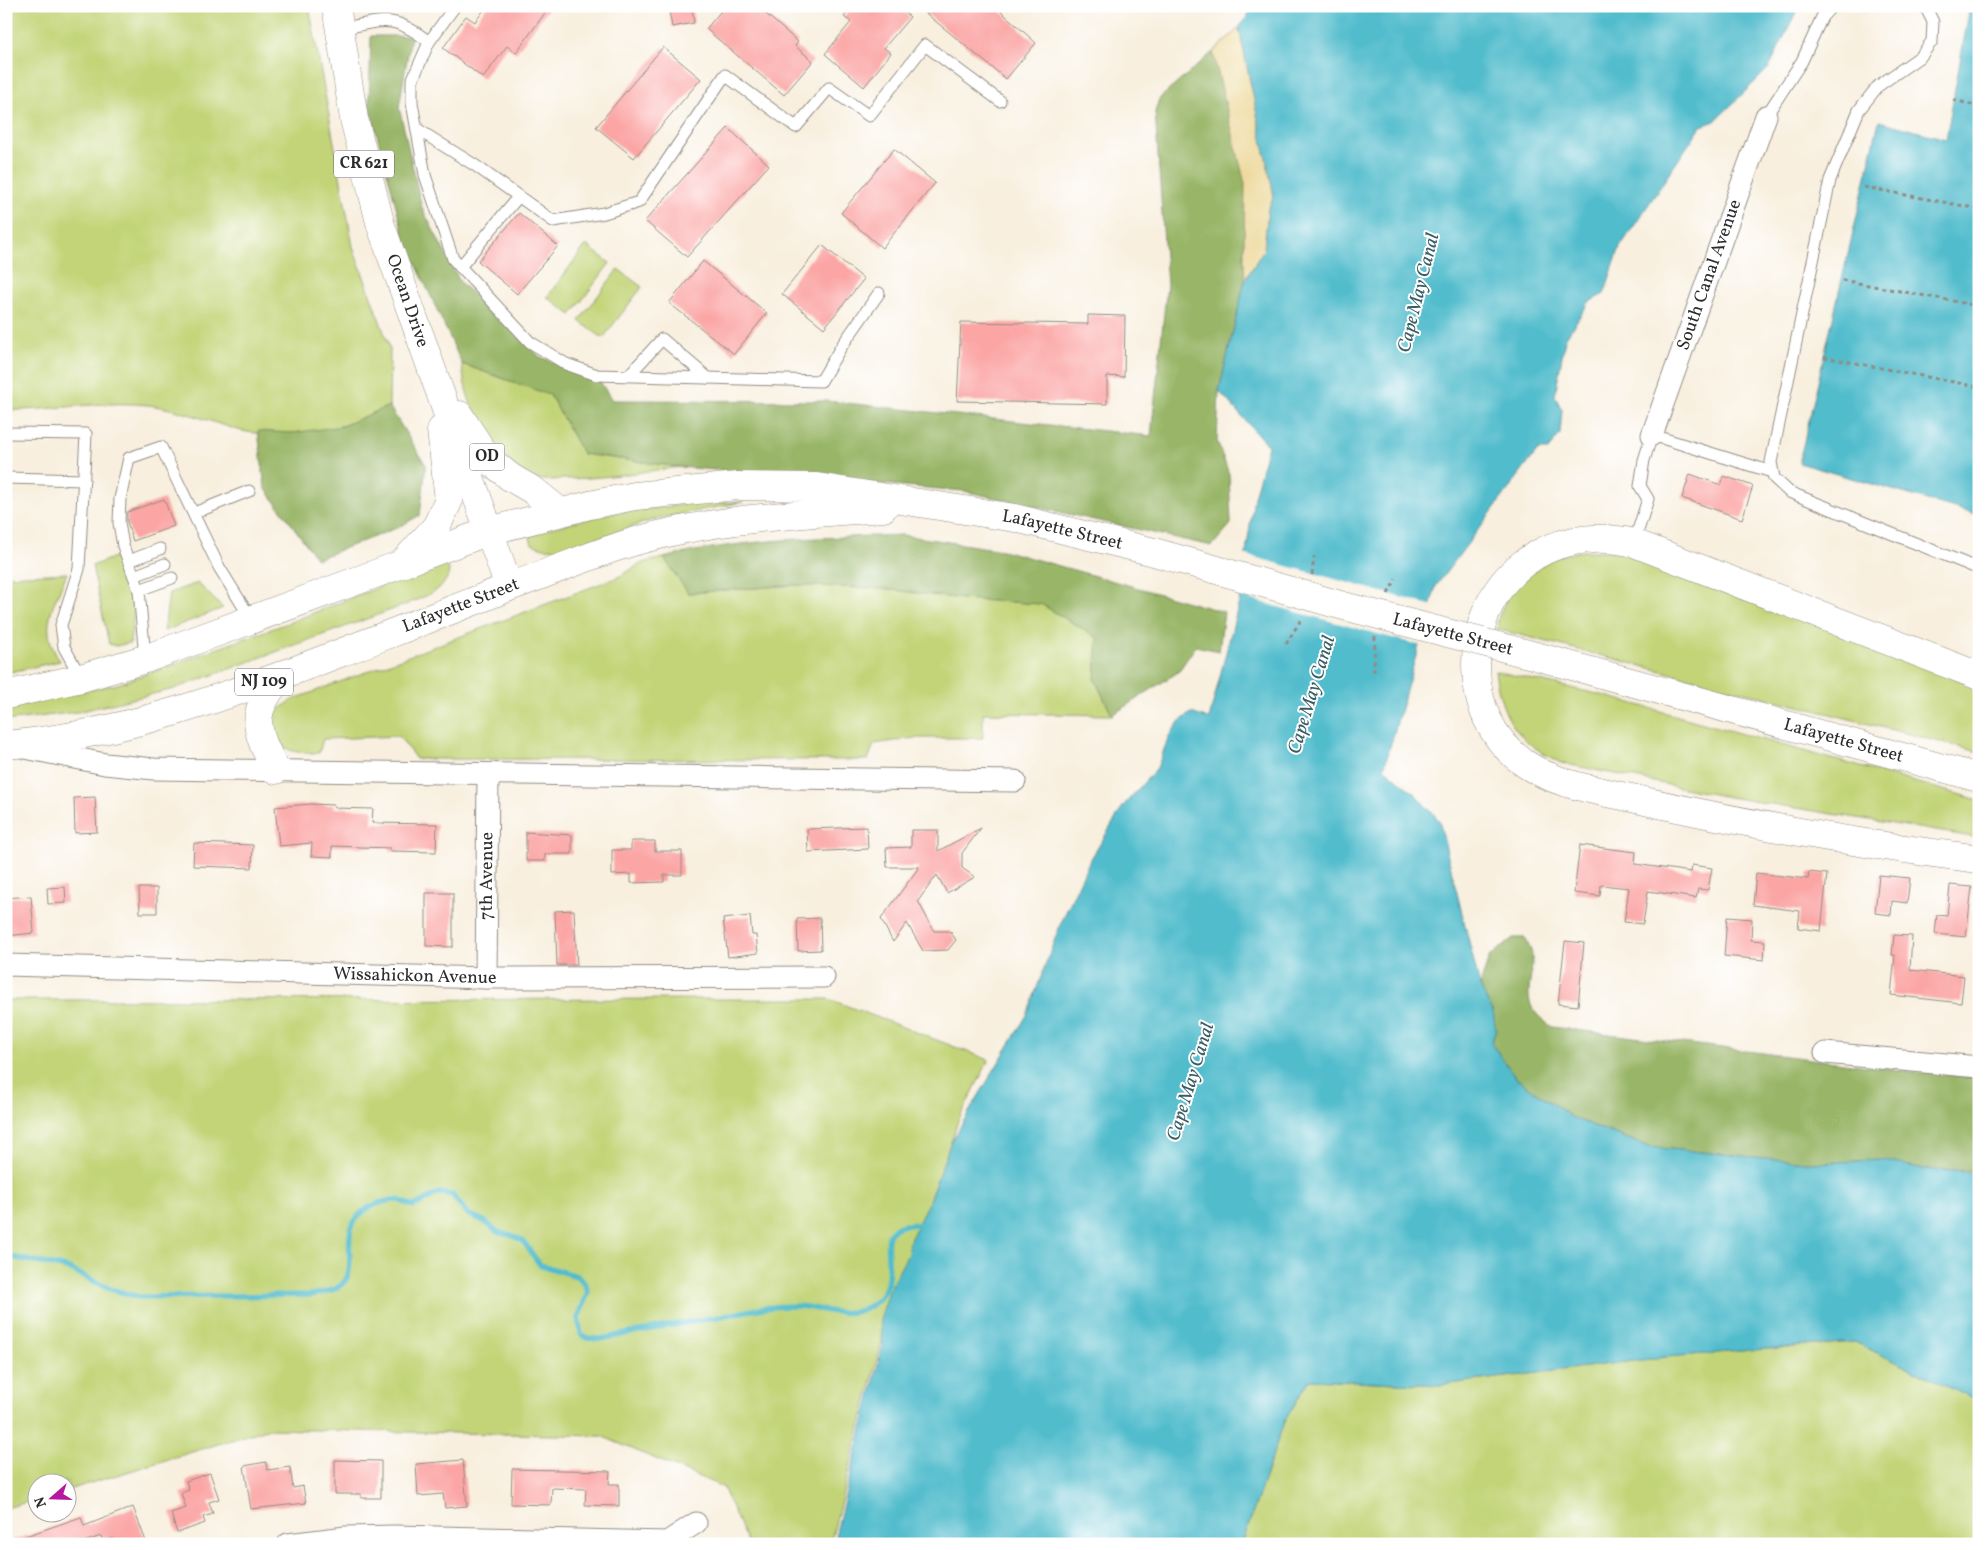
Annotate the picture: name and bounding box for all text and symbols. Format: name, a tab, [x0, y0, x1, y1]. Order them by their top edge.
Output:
road number: CR 621	[334, 150, 394, 178]
street label: South Canal Avenue	[1671, 196, 1748, 354]
water label: Cape May Canal	[1392, 230, 1446, 355]
street label: Ocean Drive	[379, 251, 435, 351]
road number: OD	[470, 444, 504, 471]
street label: Lafayette Street	[1000, 504, 1125, 556]
street label: Lafayette Street	[399, 572, 523, 640]
street label: Lafayette Street	[1390, 607, 1516, 662]
water label: Cape May Canal	[1282, 632, 1342, 757]
road number: NJ 109	[235, 669, 293, 696]
street label: Lafayette Street	[1781, 712, 1906, 769]
street label: 7th Avenue	[474, 832, 500, 920]
street label: Wissahickon Avenue	[333, 961, 497, 991]
water label: Cape May Canal	[1161, 1019, 1221, 1144]
north arrow	[28, 1472, 78, 1522]
text: N	[31, 1494, 52, 1510]

